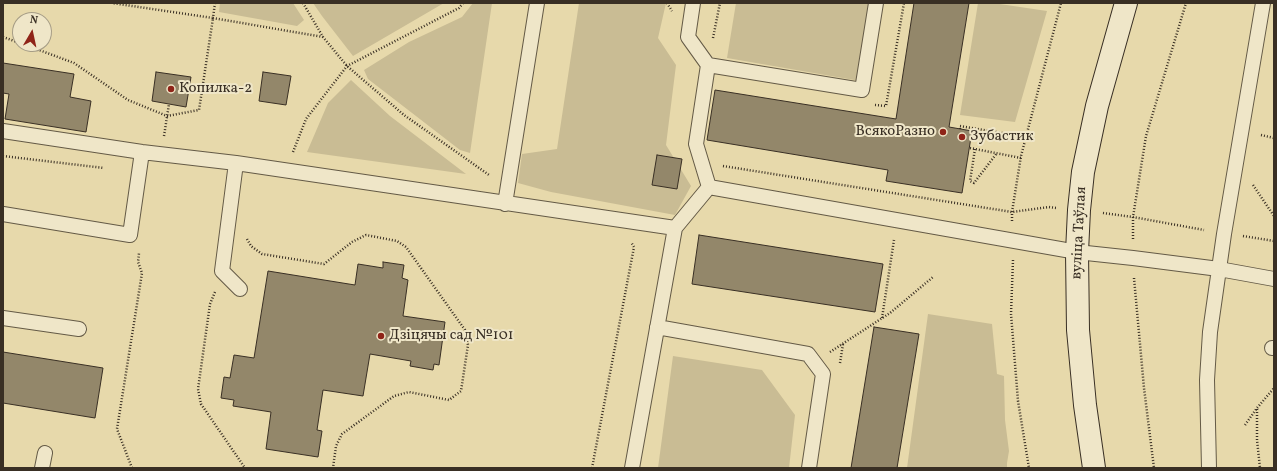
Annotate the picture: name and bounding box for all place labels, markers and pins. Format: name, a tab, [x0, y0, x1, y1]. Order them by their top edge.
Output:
place label: Копилка-2	[179, 80, 252, 98]
marker: Копилка-2	[166, 84, 176, 94]
place label: ВсякоРазно	[856, 123, 935, 141]
marker: ВсякоРазно	[938, 127, 948, 137]
place label: Зубастик	[970, 128, 1033, 146]
marker: Зубастик	[957, 132, 967, 142]
place label: Дзіцячы сад №101	[389, 327, 513, 345]
marker: Дзіцячы сад №101	[376, 331, 386, 341]

